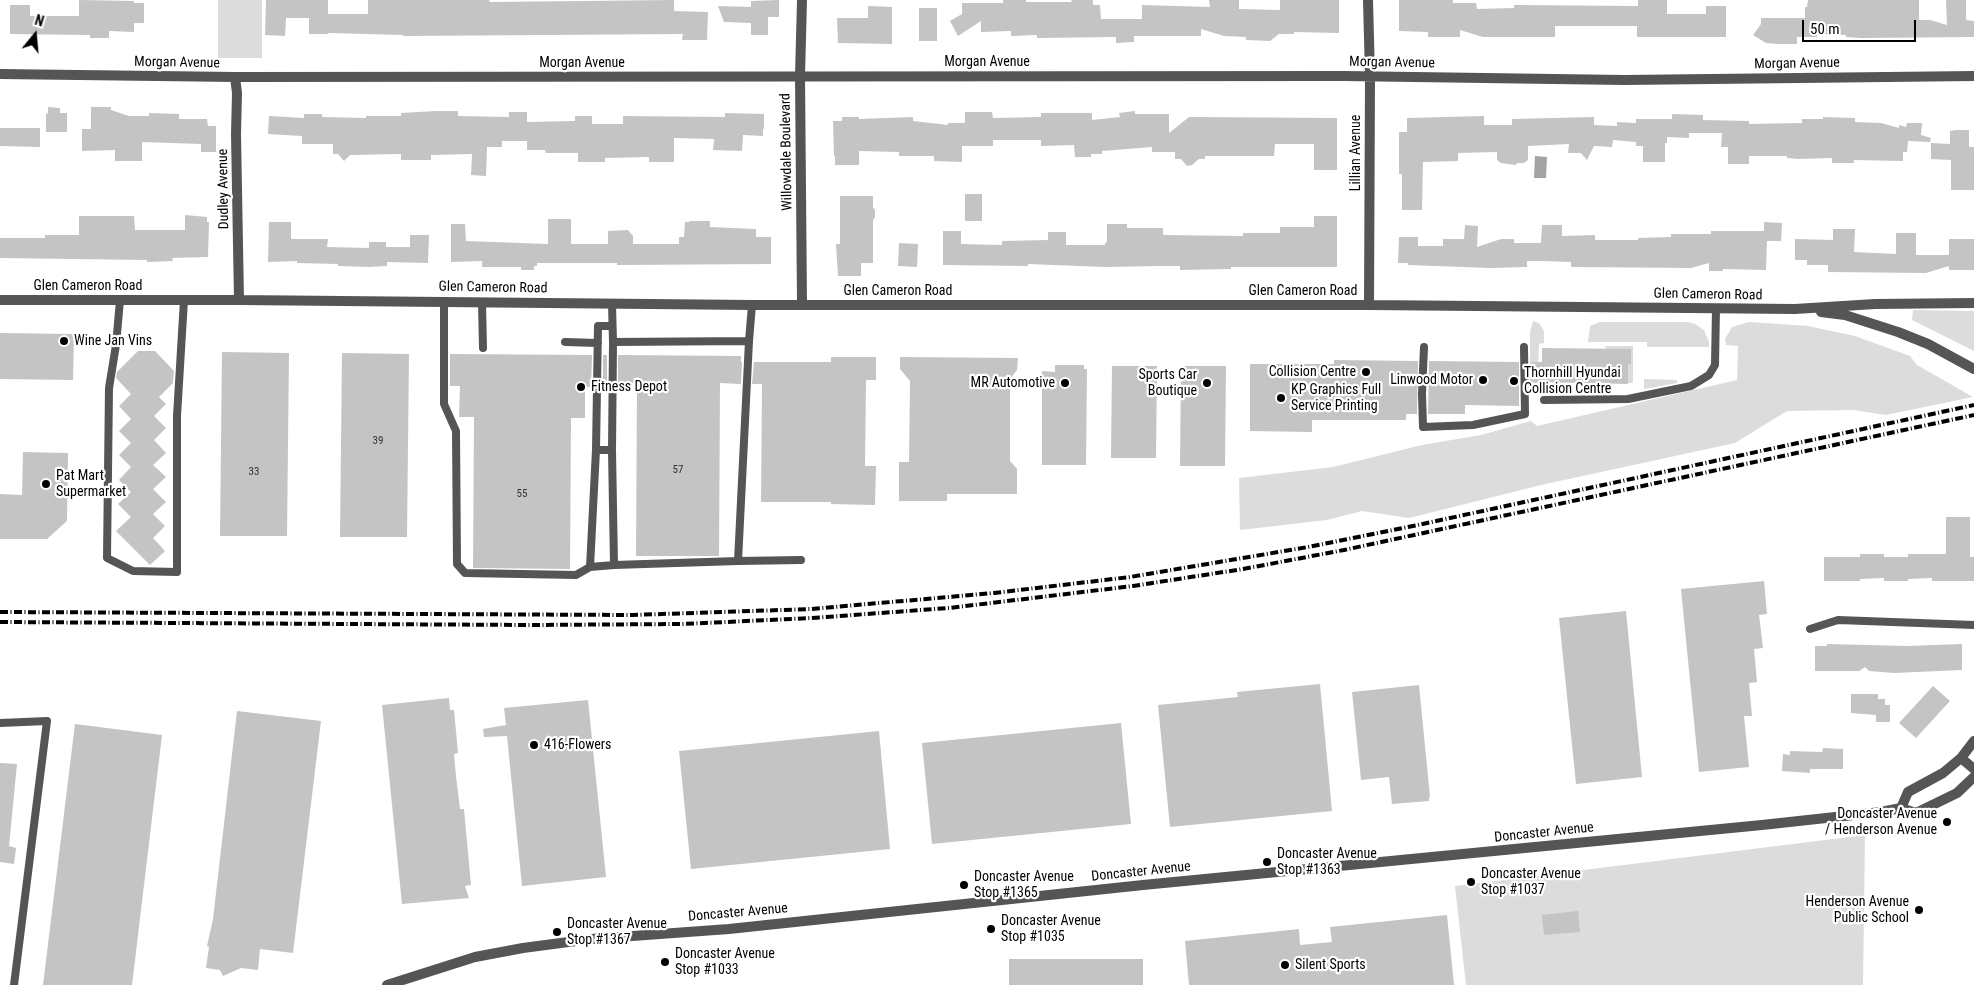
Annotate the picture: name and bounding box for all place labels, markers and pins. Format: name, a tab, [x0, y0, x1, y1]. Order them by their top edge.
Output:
place label: Wine Jan Vins	[74, 333, 152, 349]
marker: Wine Jan Vins	[58, 335, 70, 347]
place label: Collision Centre	[1269, 364, 1356, 380]
place label: Thornhill Hyundai Collision Centre	[1524, 365, 1621, 398]
marker: Collision Centre	[1360, 366, 1372, 378]
place label: Sports Car Boutique	[1139, 367, 1197, 400]
place label: Linwood Motor	[1390, 372, 1473, 388]
marker: Linwood Motor	[1477, 374, 1489, 386]
place label: MR Automotive	[971, 375, 1055, 391]
marker: Thornhill Hyundai Collision Centre	[1508, 375, 1520, 387]
marker: MR Automotive	[1059, 377, 1071, 389]
marker: Sports Car Boutique	[1201, 377, 1213, 389]
place label: Fitness Depot	[591, 379, 667, 395]
marker: Fitness Depot	[575, 381, 587, 393]
place label: KP Graphics Full Service Printing	[1291, 382, 1381, 414]
marker: KP Graphics Full Service Printing	[1275, 392, 1287, 404]
place label: Pat Mart Supermarket	[56, 468, 126, 501]
marker: Pat Mart Supermarket	[40, 478, 52, 490]
place label: 416-Flowers	[544, 737, 611, 753]
marker: 416-Flowers	[528, 739, 540, 751]
place label: Doncaster Avenue / Henderson Avenue	[1825, 806, 1937, 839]
marker: Doncaster Avenue / Henderson Avenue	[1941, 816, 1953, 828]
place label: Doncaster Avenue Stop #1363	[1277, 846, 1377, 879]
marker: Doncaster Avenue Stop #1363	[1261, 856, 1273, 868]
place label: Doncaster Avenue Stop #1037	[1481, 866, 1581, 899]
place label: Doncaster Avenue Stop #1365	[974, 869, 1074, 902]
marker: Doncaster Avenue Stop #1037	[1465, 876, 1477, 888]
marker: Doncaster Avenue Stop #1365	[958, 879, 970, 891]
place label: Henderson Avenue Public School	[1805, 894, 1909, 926]
marker: Henderson Avenue Public School	[1913, 904, 1925, 916]
place label: Doncaster Avenue Stop #1035	[1001, 913, 1101, 946]
place label: Doncaster Avenue Stop #1367	[567, 916, 667, 949]
marker: Doncaster Avenue Stop #1035	[985, 923, 997, 935]
marker: Doncaster Avenue Stop #1367	[551, 926, 563, 938]
place label: Doncaster Avenue Stop #1033	[675, 946, 775, 979]
marker: Doncaster Avenue Stop #1033	[659, 956, 671, 968]
place label: Silent Sports	[1295, 957, 1366, 973]
marker: Silent Sports	[1279, 959, 1291, 971]

